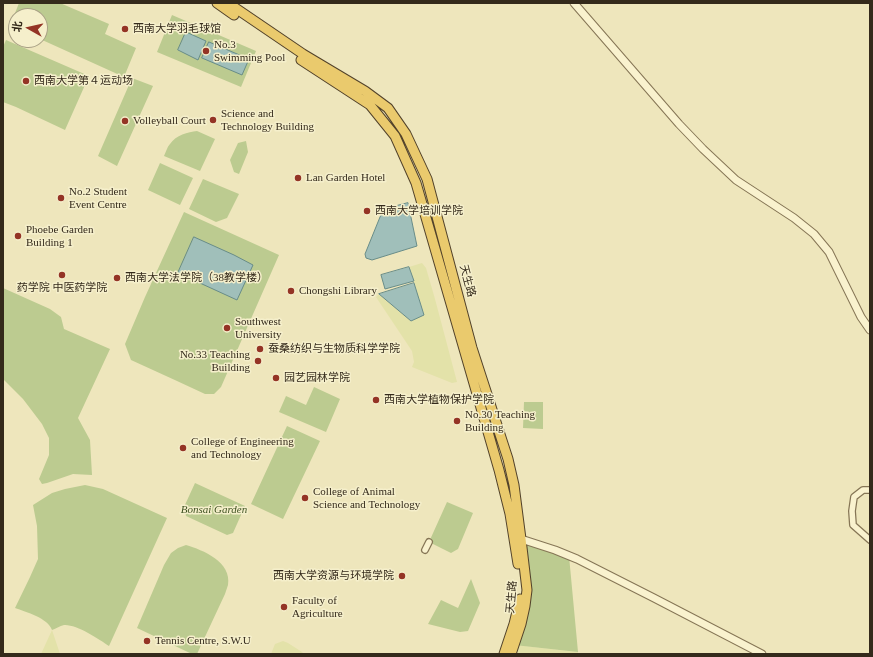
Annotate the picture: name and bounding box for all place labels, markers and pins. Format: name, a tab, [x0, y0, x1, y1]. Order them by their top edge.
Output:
place label: 西南大学羽毛球馆	[133, 22, 221, 36]
marker: 西南大学羽毛球馆	[120, 24, 130, 34]
place label: No.3 Swimming Pool	[214, 38, 285, 64]
marker: No.3 Swimming Pool	[201, 46, 211, 56]
place label: 西南大学第４运动场	[34, 74, 133, 88]
marker: 西南大学第４运动场	[21, 76, 31, 86]
place label: Science and Technology Building	[221, 107, 314, 133]
place label: Volleyball Court	[133, 114, 206, 128]
marker: Science and Technology Building	[208, 115, 218, 125]
marker: Volleyball Court	[120, 116, 130, 126]
place label: Lan Garden Hotel	[306, 171, 385, 185]
marker: Lan Garden Hotel	[293, 173, 303, 183]
place label: No.2 Student Event Centre	[69, 185, 127, 211]
marker: No.2 Student Event Centre	[56, 193, 66, 203]
place label: 西南大学培训学院	[375, 204, 463, 218]
marker: 西南大学培训学院	[362, 206, 372, 216]
place label: Phoebe Garden Building 1	[26, 223, 94, 249]
marker: Phoebe Garden Building 1	[13, 231, 23, 241]
marker: 药学院 中医药学院	[57, 270, 67, 280]
place label: 西南大学法学院（38教学楼）	[125, 271, 268, 285]
marker: 西南大学法学院（38教学楼）	[112, 273, 122, 283]
place label: 药学院 中医药学院	[17, 281, 107, 295]
place label: Chongshi Library	[299, 284, 377, 298]
marker: Chongshi Library	[286, 286, 296, 296]
place label: Southwest University	[235, 315, 281, 341]
marker: Southwest University	[222, 323, 232, 333]
place label: 蚕桑纺织与生物质科学学院	[268, 342, 400, 356]
marker: 蚕桑纺织与生物质科学学院	[255, 344, 265, 354]
place label: No.33 Teaching Building	[180, 348, 250, 374]
marker: No.33 Teaching Building	[253, 356, 263, 366]
place label: 园艺园林学院	[284, 371, 350, 385]
marker: 园艺园林学院	[271, 373, 281, 383]
place label: 西南大学植物保护学院	[384, 393, 494, 407]
marker: 西南大学植物保护学院	[371, 395, 381, 405]
place label: No.30 Teaching Building	[465, 408, 535, 434]
marker: No.30 Teaching Building	[452, 416, 462, 426]
place label: College of Engineering and Technology	[191, 435, 294, 461]
marker: College of Engineering and Technology	[178, 443, 188, 453]
place label: College of Animal Science and Technology	[313, 485, 420, 511]
marker: College of Animal Science and Technology	[300, 493, 310, 503]
place label: 西南大学资源与环境学院	[273, 569, 394, 583]
marker: 西南大学资源与环境学院	[397, 571, 407, 581]
place label: Faculty of Agriculture	[292, 594, 343, 620]
marker: Faculty of Agriculture	[279, 602, 289, 612]
place label: Tennis Centre, S.W.U	[155, 634, 251, 648]
marker: Tennis Centre, S.W.U	[142, 636, 152, 646]

